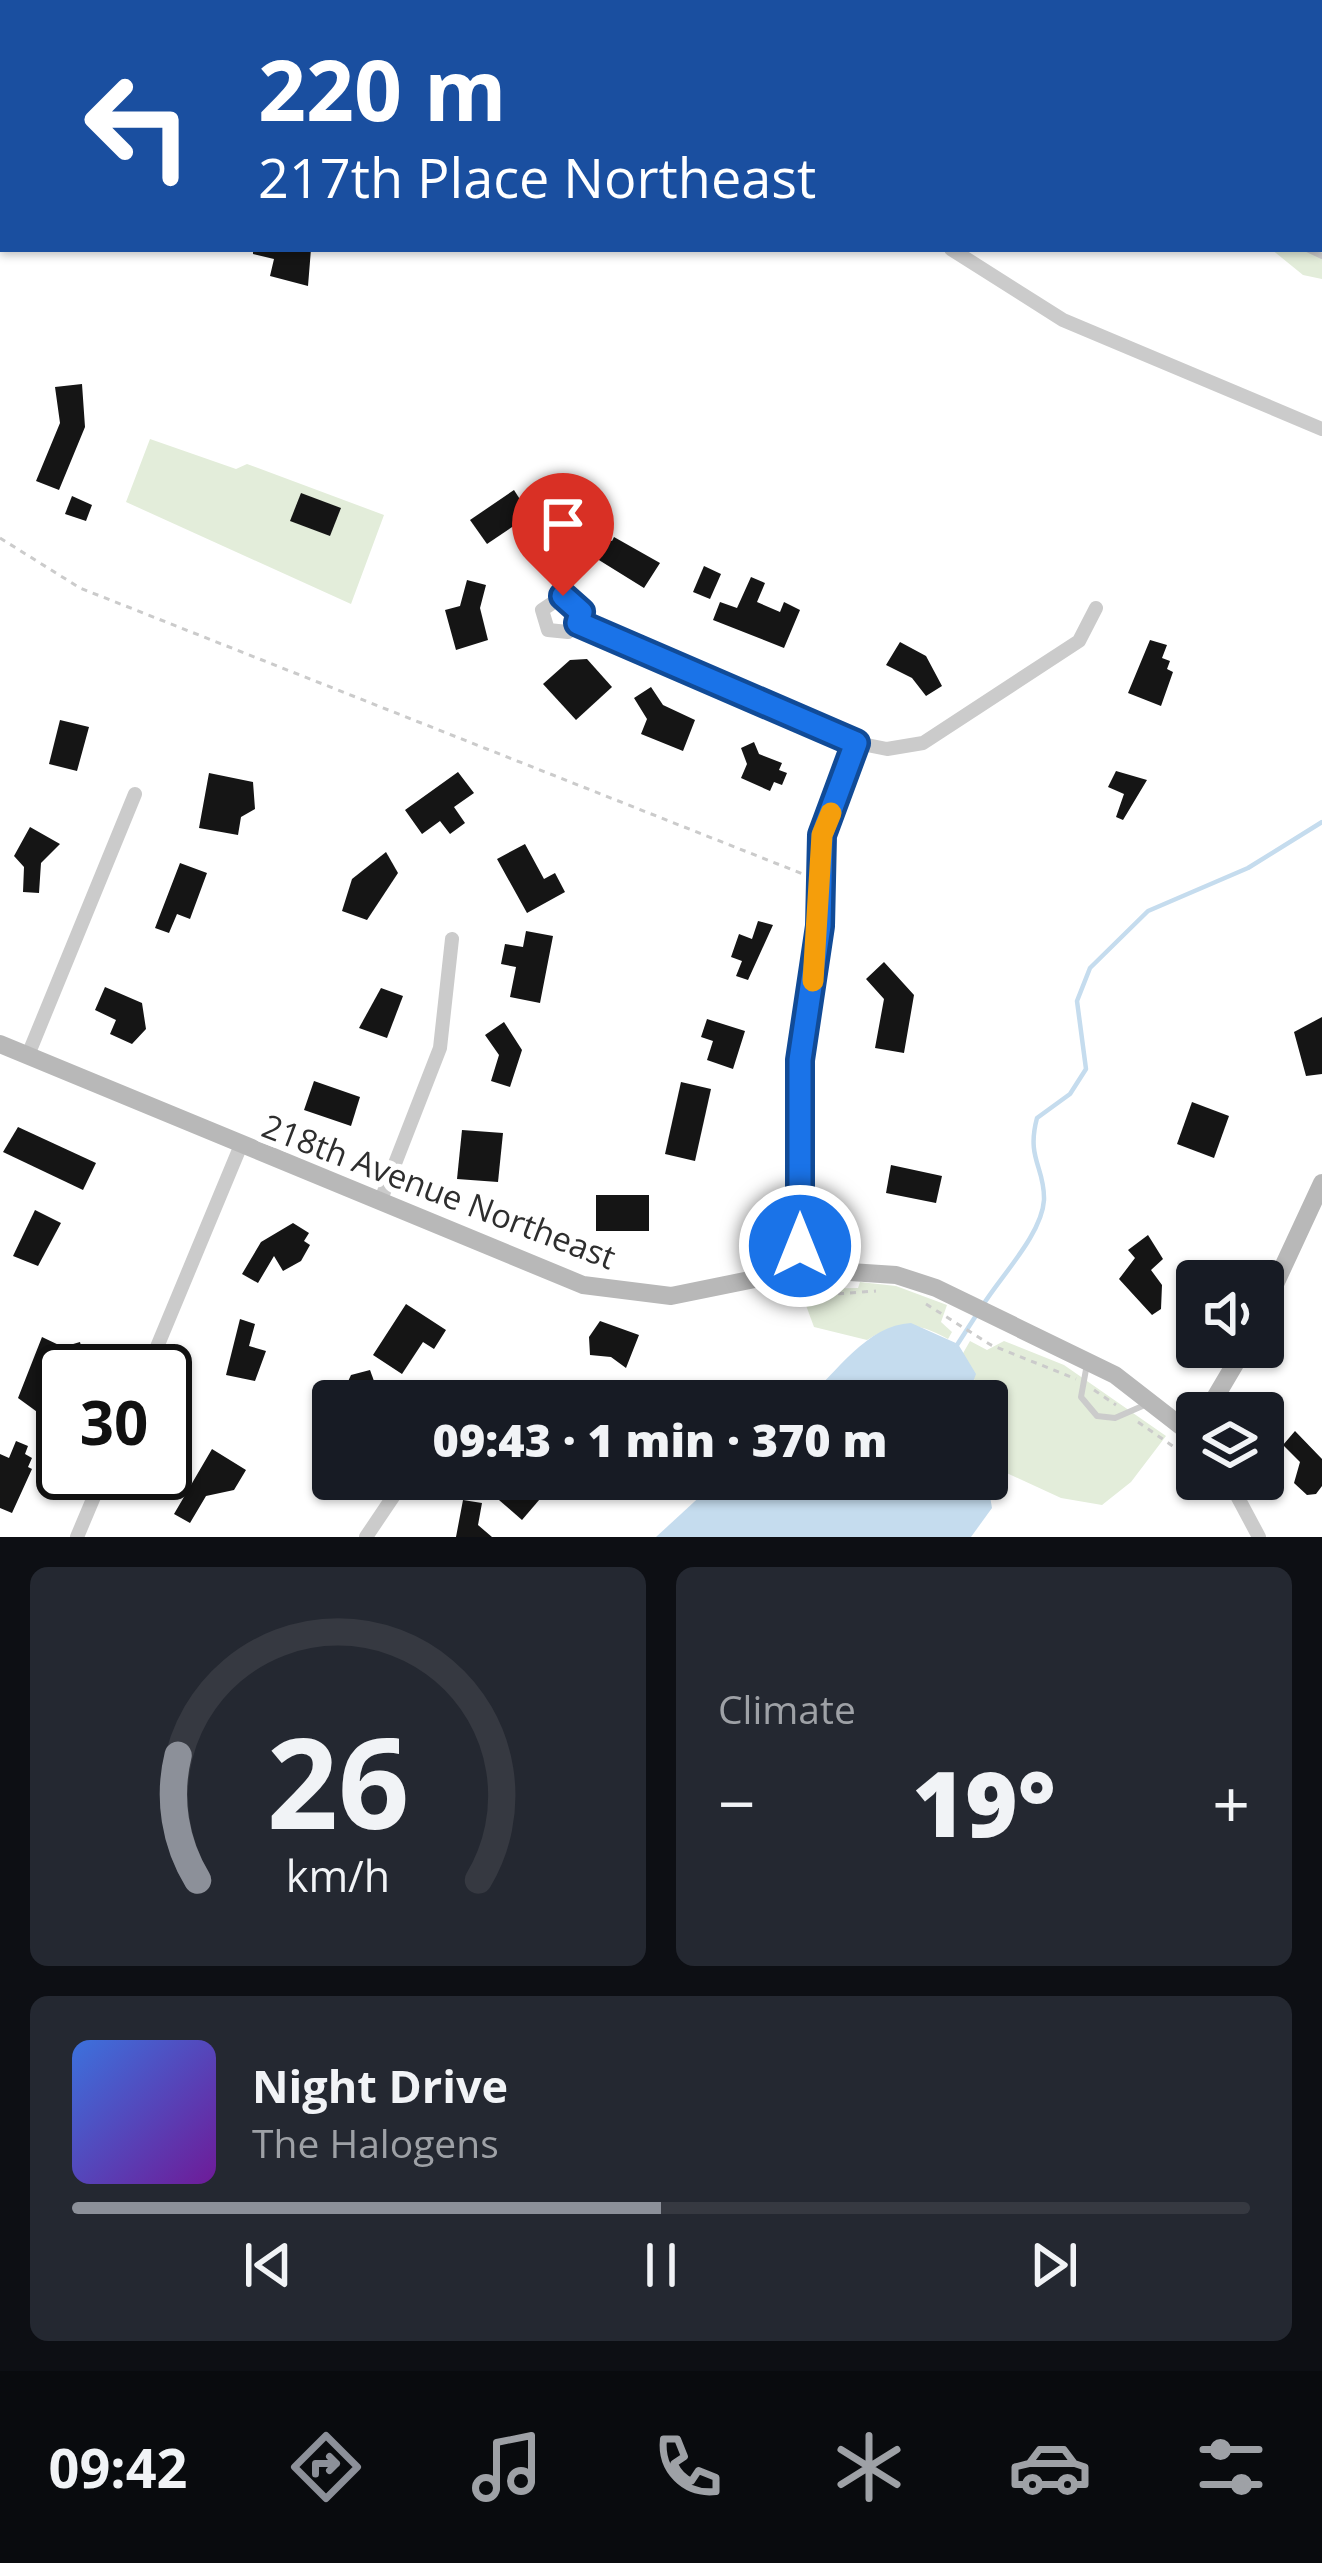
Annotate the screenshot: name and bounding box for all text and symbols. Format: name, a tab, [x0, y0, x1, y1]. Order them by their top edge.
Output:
text: 220 m	[258, 31, 506, 146]
icon: left	[60, 48, 216, 204]
text: 217th Place Northeast	[258, 140, 816, 214]
pin	[512, 473, 614, 596]
icon: arrive	[530, 491, 596, 557]
street label: 218th Avenue Northeast	[256, 1103, 622, 1279]
position arrow	[737, 1183, 863, 1309]
map controls	[1176, 1260, 1284, 1500]
button: sound	[1176, 1260, 1284, 1368]
speed limit sign: 30	[36, 1344, 192, 1500]
button: layers	[1176, 1392, 1284, 1500]
text: 09:43 · 1 min · 370 m	[433, 1409, 887, 1470]
text: Climate	[718, 1682, 856, 1735]
text: 26	[267, 1696, 409, 1866]
text: 19°	[912, 1741, 1056, 1863]
text: −	[718, 1757, 756, 1847]
text: +	[1212, 1757, 1250, 1847]
text: km/h	[286, 1845, 390, 1904]
text: Night Drive	[252, 2055, 508, 2116]
text: The Halogens	[252, 2116, 499, 2169]
icon: previous	[235, 2232, 301, 2298]
icon: pause	[628, 2232, 694, 2298]
icon: next	[1021, 2232, 1087, 2298]
icon: directions	[284, 2425, 368, 2509]
icon: music	[465, 2425, 549, 2509]
icon: phone	[646, 2425, 730, 2509]
icon: climate	[827, 2425, 911, 2509]
icon: car	[1008, 2425, 1092, 2509]
icon: filters	[1189, 2425, 1273, 2509]
text: 09:42	[49, 2430, 187, 2504]

